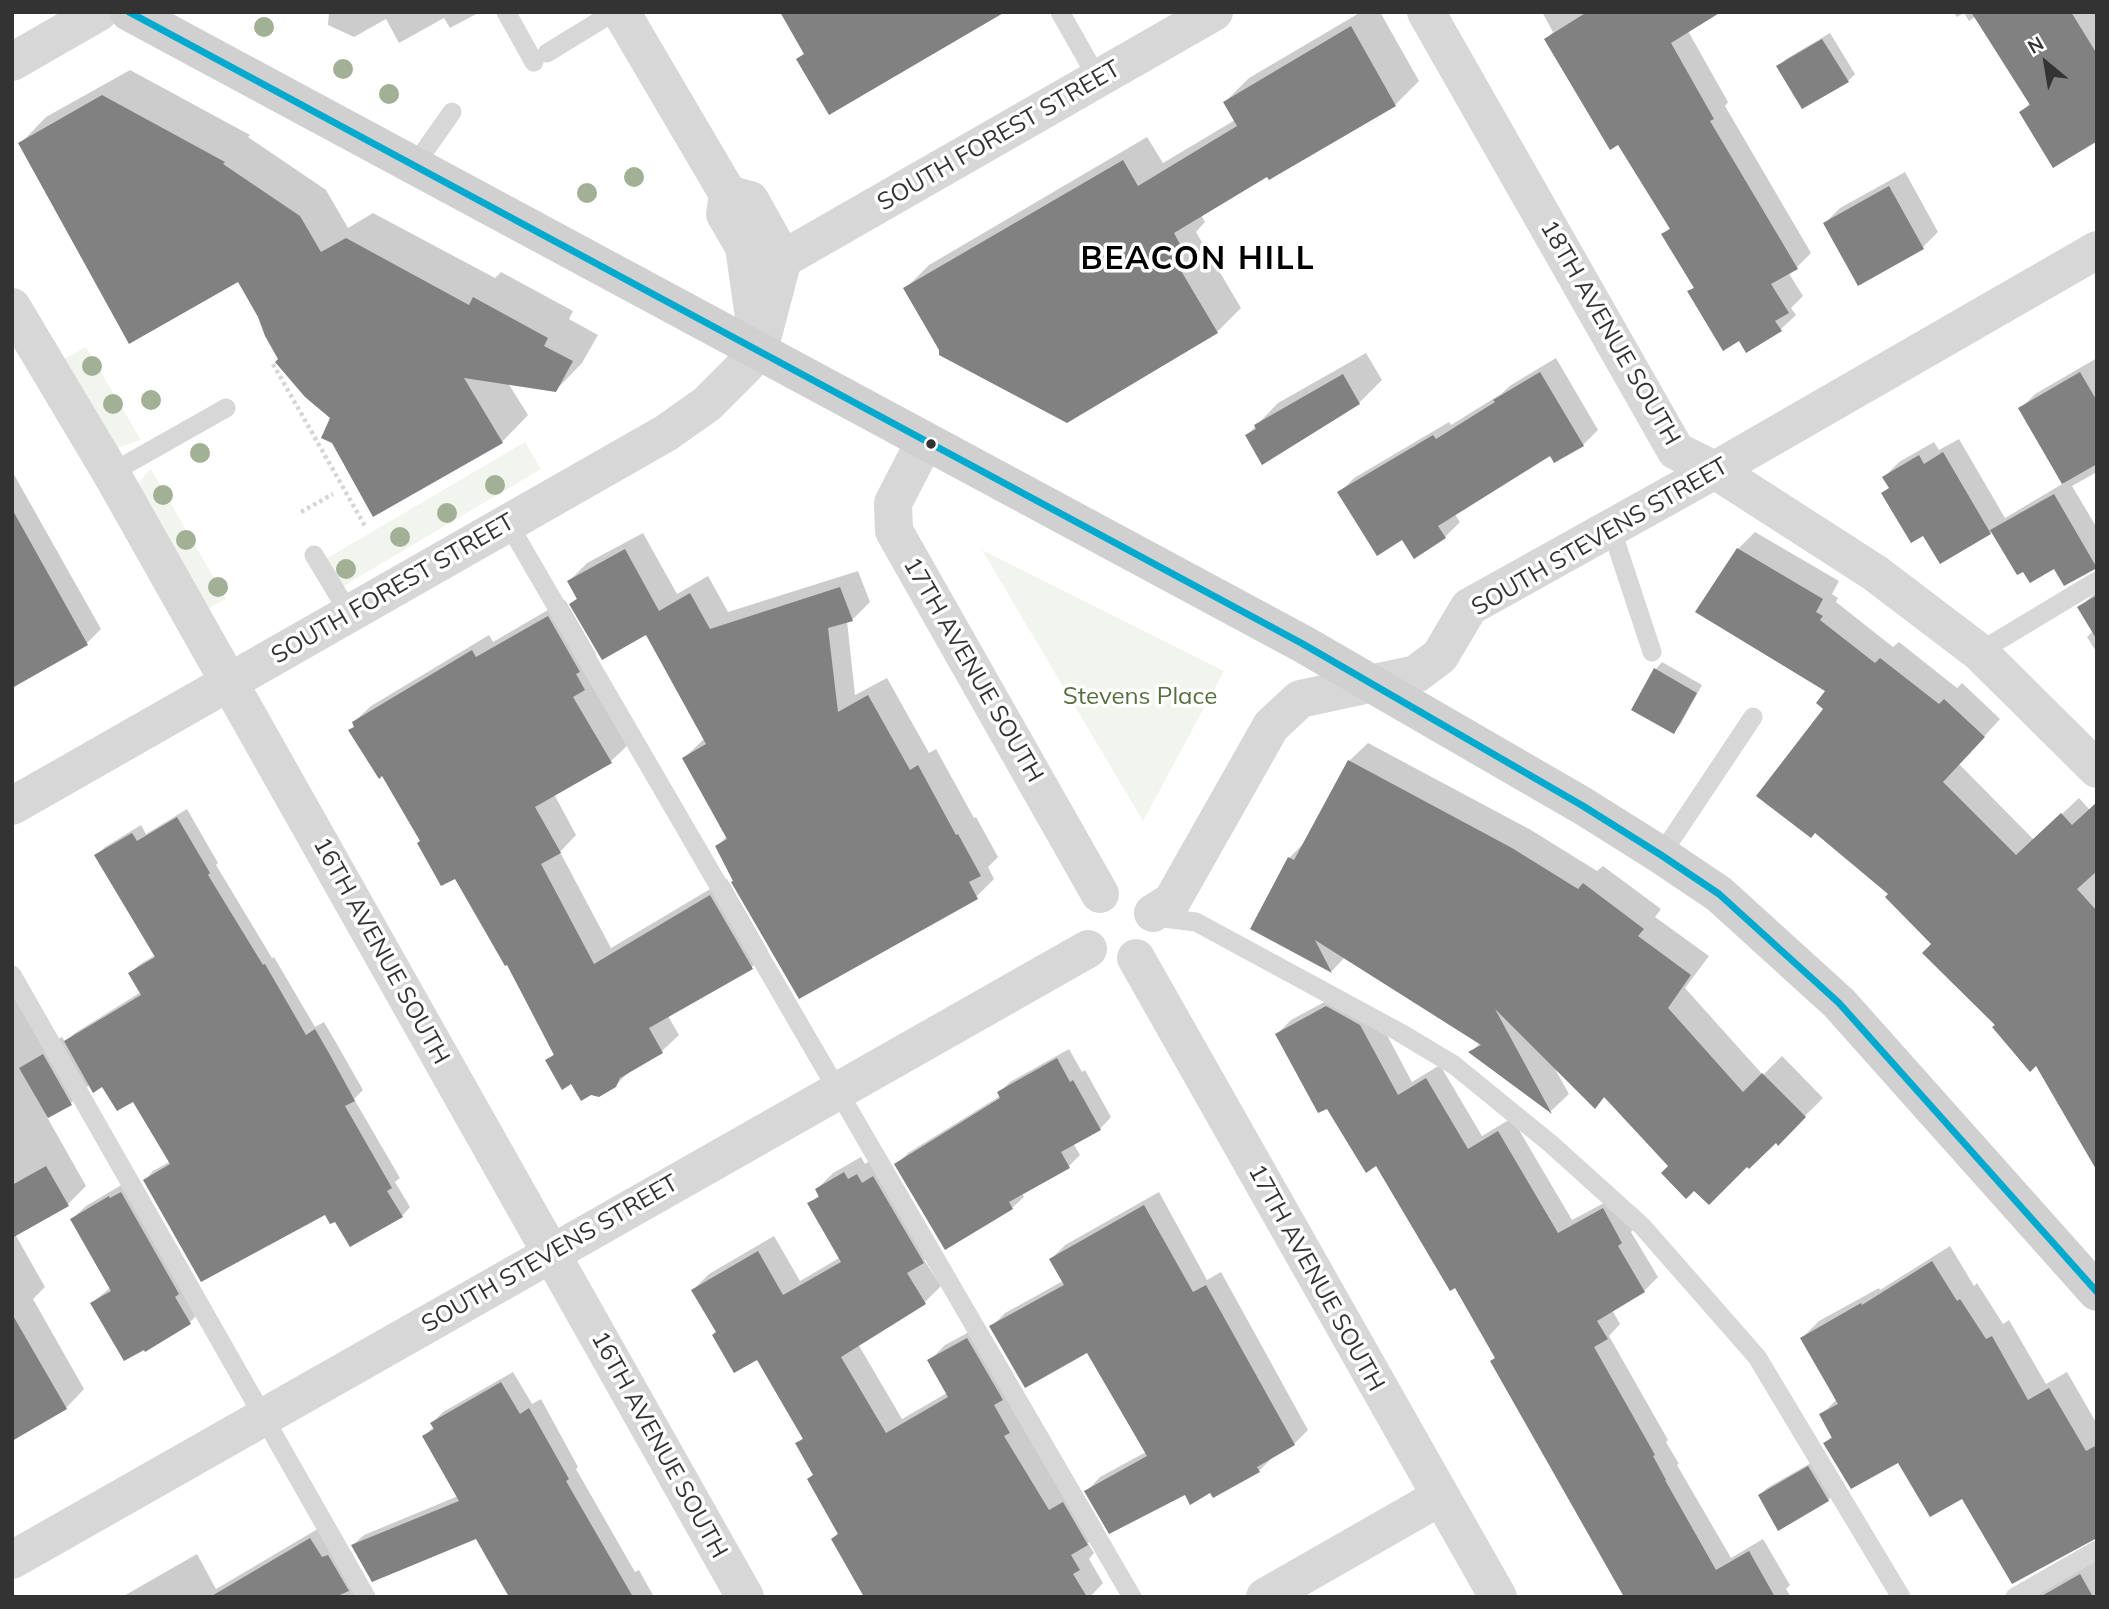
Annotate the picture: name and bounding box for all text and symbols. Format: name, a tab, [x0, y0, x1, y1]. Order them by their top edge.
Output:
north arrow	[2011, 28, 2081, 98]
text: N	[2023, 31, 2048, 59]
street label: SOUTH FOREST STREET	[872, 55, 1126, 217]
street label: 18TH AVENUE SOUTH	[1534, 215, 1686, 451]
district label: BEACON HILL	[1082, 240, 1314, 278]
unlabelled marker	[924, 437, 938, 451]
street label: SOUTH STEVENS STREET	[1467, 452, 1733, 622]
street label: SOUTH FOREST STREET	[266, 508, 520, 670]
street label: 17TH AVENUE SOUTH	[897, 552, 1049, 788]
park label: Stevens Place	[1063, 683, 1217, 711]
street label: 16TH AVENUE SOUTH	[307, 833, 455, 1069]
street label: 17TH AVENUE SOUTH	[1242, 1160, 1390, 1396]
street label: SOUTH STEVENS STREET	[417, 1169, 683, 1339]
street label: 16TH AVENUE SOUTH	[585, 1327, 733, 1563]

